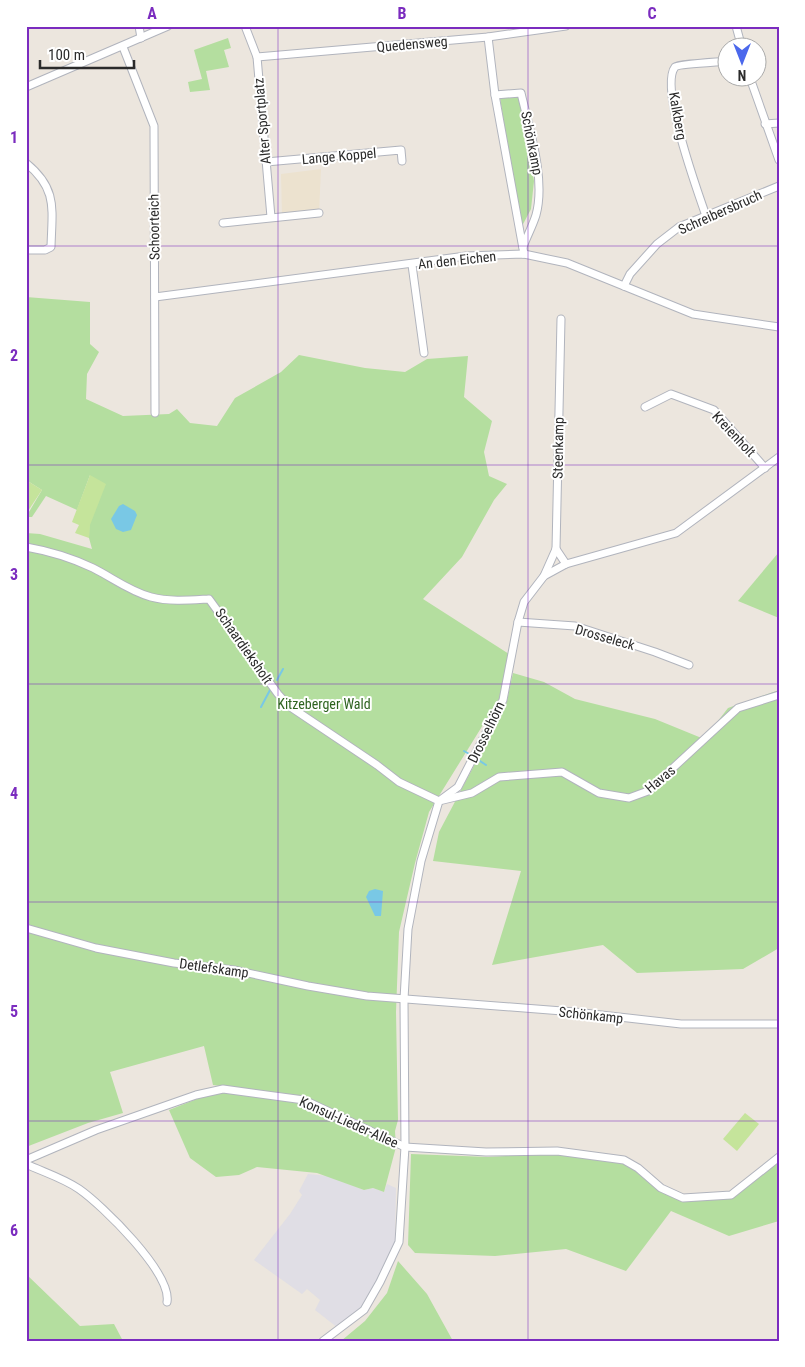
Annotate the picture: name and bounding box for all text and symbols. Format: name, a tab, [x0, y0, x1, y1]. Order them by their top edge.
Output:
text: A	[147, 4, 157, 23]
text: B	[398, 4, 407, 23]
text: C	[647, 4, 657, 23]
street label: Quedensweg	[376, 33, 448, 55]
scale bar	[40, 38, 134, 70]
north arrow	[718, 38, 768, 88]
text: 100 m	[48, 46, 85, 64]
text: N	[738, 67, 746, 83]
street label: Alter Sportplatz	[250, 77, 274, 165]
street label: Kalkberg	[666, 91, 690, 141]
street label: Schönkamp	[518, 110, 546, 176]
text: 1	[10, 128, 18, 147]
street label: Lange Koppel	[301, 145, 377, 167]
street label: Schreibersbruch	[676, 186, 764, 238]
street label: Schoorteich	[145, 194, 163, 260]
street label: An den Eichen	[417, 248, 497, 272]
text: 2	[10, 346, 18, 365]
street label: Kreienholt	[709, 408, 759, 460]
street label: Steenkamp	[549, 417, 567, 479]
text: 3	[10, 565, 18, 584]
street label: Schaardieksholt	[212, 605, 276, 687]
street label: Drosseleck	[573, 621, 637, 653]
park label: Kitzeberger Wald	[277, 696, 371, 712]
street label: Drosselhörn	[464, 699, 508, 765]
street label: Havas	[642, 762, 678, 796]
text: 4	[10, 784, 18, 803]
street label: Detlefskamp	[178, 955, 250, 981]
text: 5	[10, 1002, 18, 1021]
street label: Schönkamp	[558, 1004, 624, 1026]
street label: Konsul-Lieder-Allee	[297, 1093, 401, 1151]
text: 6	[10, 1221, 18, 1240]

